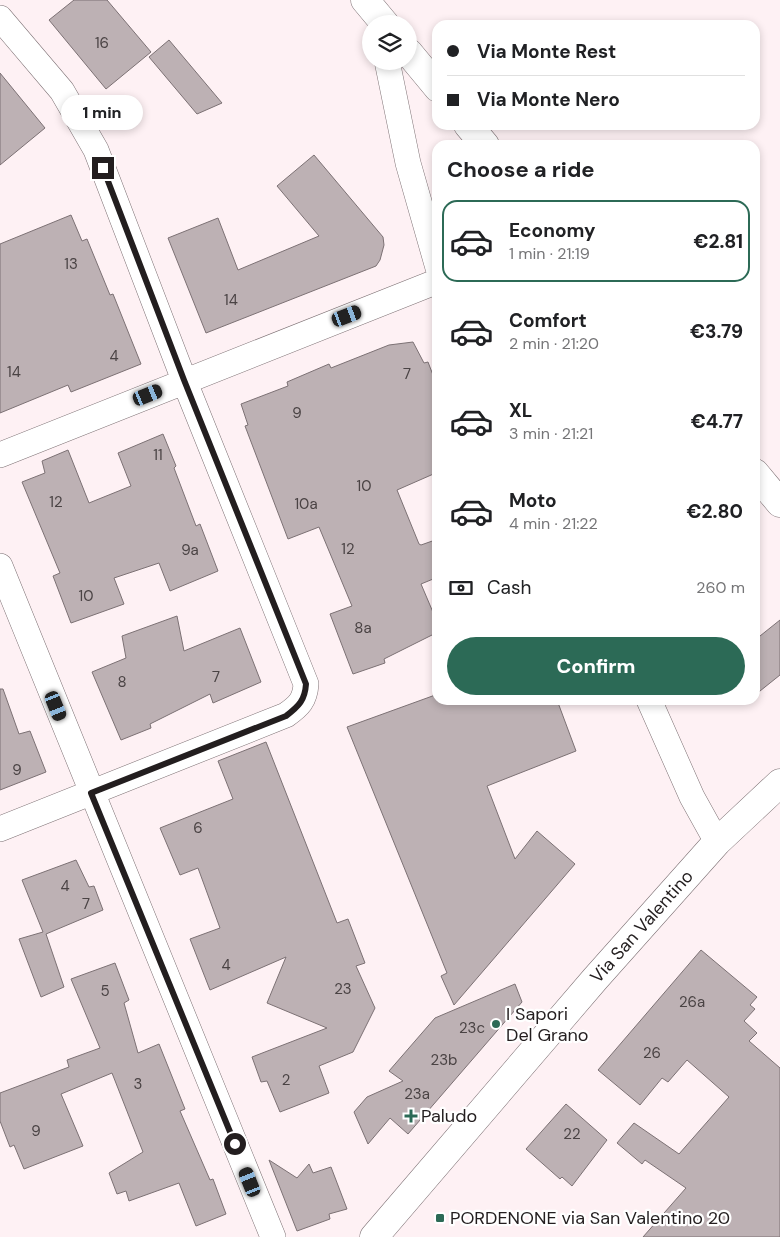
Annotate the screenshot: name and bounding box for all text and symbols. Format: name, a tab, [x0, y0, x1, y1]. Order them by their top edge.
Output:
map controls	[362, 15, 417, 70]
button: layers	[362, 15, 417, 70]
house number: 16	[95, 33, 109, 53]
text: Via Monte Rest	[477, 39, 616, 64]
text: Via Monte Nero	[477, 87, 620, 112]
callout: 1 min	[62, 96, 144, 130]
text: 1 min	[82, 102, 122, 123]
text: Choose a ride	[447, 155, 595, 184]
route end	[92, 157, 114, 179]
text: Economy	[509, 218, 596, 243]
icon: car	[449, 219, 494, 264]
text: €2.81	[693, 229, 743, 254]
text: 1 min · 21:19	[509, 243, 590, 264]
house number: 13	[64, 254, 78, 274]
house number: 14	[224, 290, 238, 310]
car	[330, 304, 363, 328]
text: Comfort	[509, 308, 587, 333]
icon: car	[449, 309, 494, 354]
text: €3.79	[690, 319, 743, 344]
text: 2 min · 21:20	[509, 333, 599, 354]
house number: 4	[109, 346, 119, 366]
house number: 14	[7, 362, 21, 382]
house number: 7	[403, 364, 411, 384]
car	[131, 382, 164, 408]
text: XL	[509, 398, 532, 423]
icon: car	[449, 399, 494, 444]
house number: 9	[292, 403, 302, 423]
text: €4.77	[691, 409, 743, 434]
text: 3 min · 21:21	[509, 423, 593, 444]
house number: 11	[153, 445, 163, 465]
house number: 10	[357, 476, 371, 496]
text: Moto	[509, 488, 557, 513]
icon: car	[449, 489, 494, 534]
house number: 12	[49, 492, 63, 512]
house number: 10a	[294, 494, 318, 514]
text: €2.80	[687, 499, 743, 524]
text: 4 min · 21:22	[509, 513, 598, 534]
house number: 12	[341, 539, 355, 559]
house number: 9a	[181, 540, 199, 560]
icon: cash	[447, 574, 475, 602]
text: Cash	[487, 575, 531, 600]
text: 260 m	[696, 577, 745, 598]
house number: 10	[79, 586, 93, 606]
house number: 8a	[354, 618, 372, 638]
button: Confirm	[447, 637, 745, 695]
house number: 7	[212, 667, 220, 687]
house number: 8	[117, 672, 127, 692]
car	[43, 689, 68, 723]
house number: 9	[12, 760, 22, 780]
house number: 6	[193, 818, 203, 838]
street label: Via San Valentino	[585, 865, 699, 988]
house number: 4	[60, 876, 70, 896]
house number: 7	[82, 894, 90, 914]
house number: 4	[221, 955, 231, 975]
house number: 23	[334, 979, 352, 999]
house number: 5	[100, 981, 110, 1001]
house number: 26a	[679, 992, 705, 1012]
place label: I Sapori Del Grano	[506, 1002, 589, 1047]
house number: 23c	[459, 1018, 485, 1038]
marker: I Sapori Del Grano	[490, 1018, 502, 1030]
house number: 26	[643, 1043, 661, 1063]
house number: 23b	[431, 1050, 457, 1070]
house number: 2	[282, 1070, 290, 1090]
house number: 3	[134, 1074, 142, 1094]
house number: 23a	[404, 1084, 430, 1104]
place label: Paludo	[421, 1104, 477, 1128]
marker: Paludo	[405, 1110, 417, 1122]
house number: 9	[31, 1121, 41, 1141]
house number: 22	[563, 1124, 581, 1144]
route start	[224, 1133, 246, 1155]
car	[237, 1165, 262, 1199]
place label: PORDENONE via San Valentino 20	[450, 1206, 730, 1230]
marker: PORDENONE via San Valentino 20	[434, 1212, 446, 1224]

